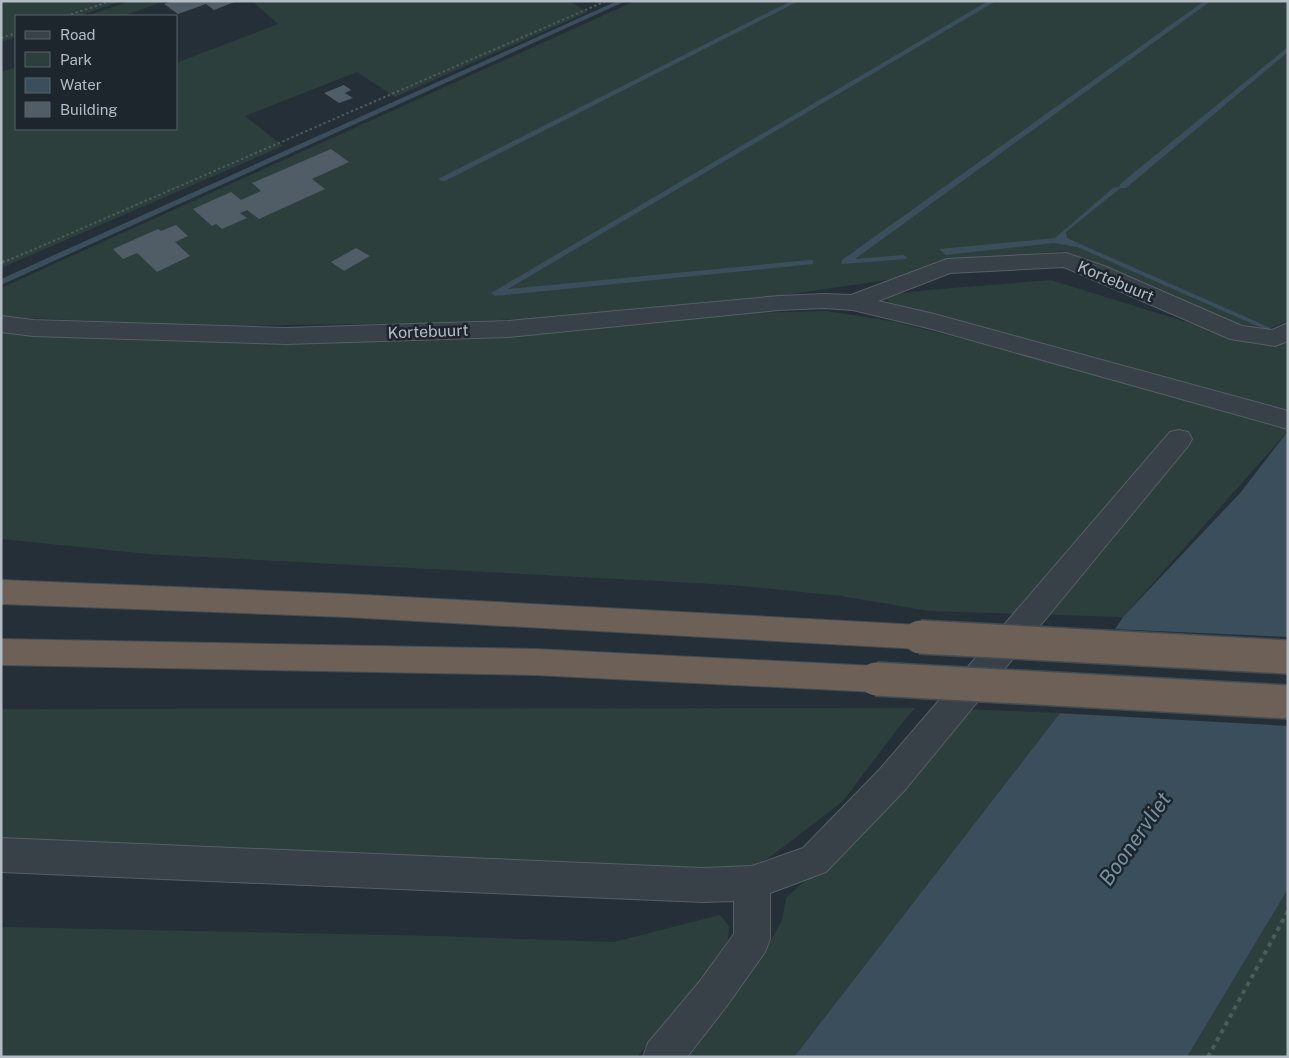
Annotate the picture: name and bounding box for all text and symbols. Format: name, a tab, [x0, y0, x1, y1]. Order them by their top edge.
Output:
legend	[15, 15, 178, 130]
text: Road	[60, 26, 96, 43]
text: Park	[60, 51, 92, 68]
text: Water	[60, 76, 102, 93]
text: Building	[60, 101, 118, 118]
street label: Kortebuurt	[1075, 257, 1157, 306]
street label: Kortebuurt	[387, 321, 469, 342]
water label: Boonervliet	[1093, 787, 1176, 890]

